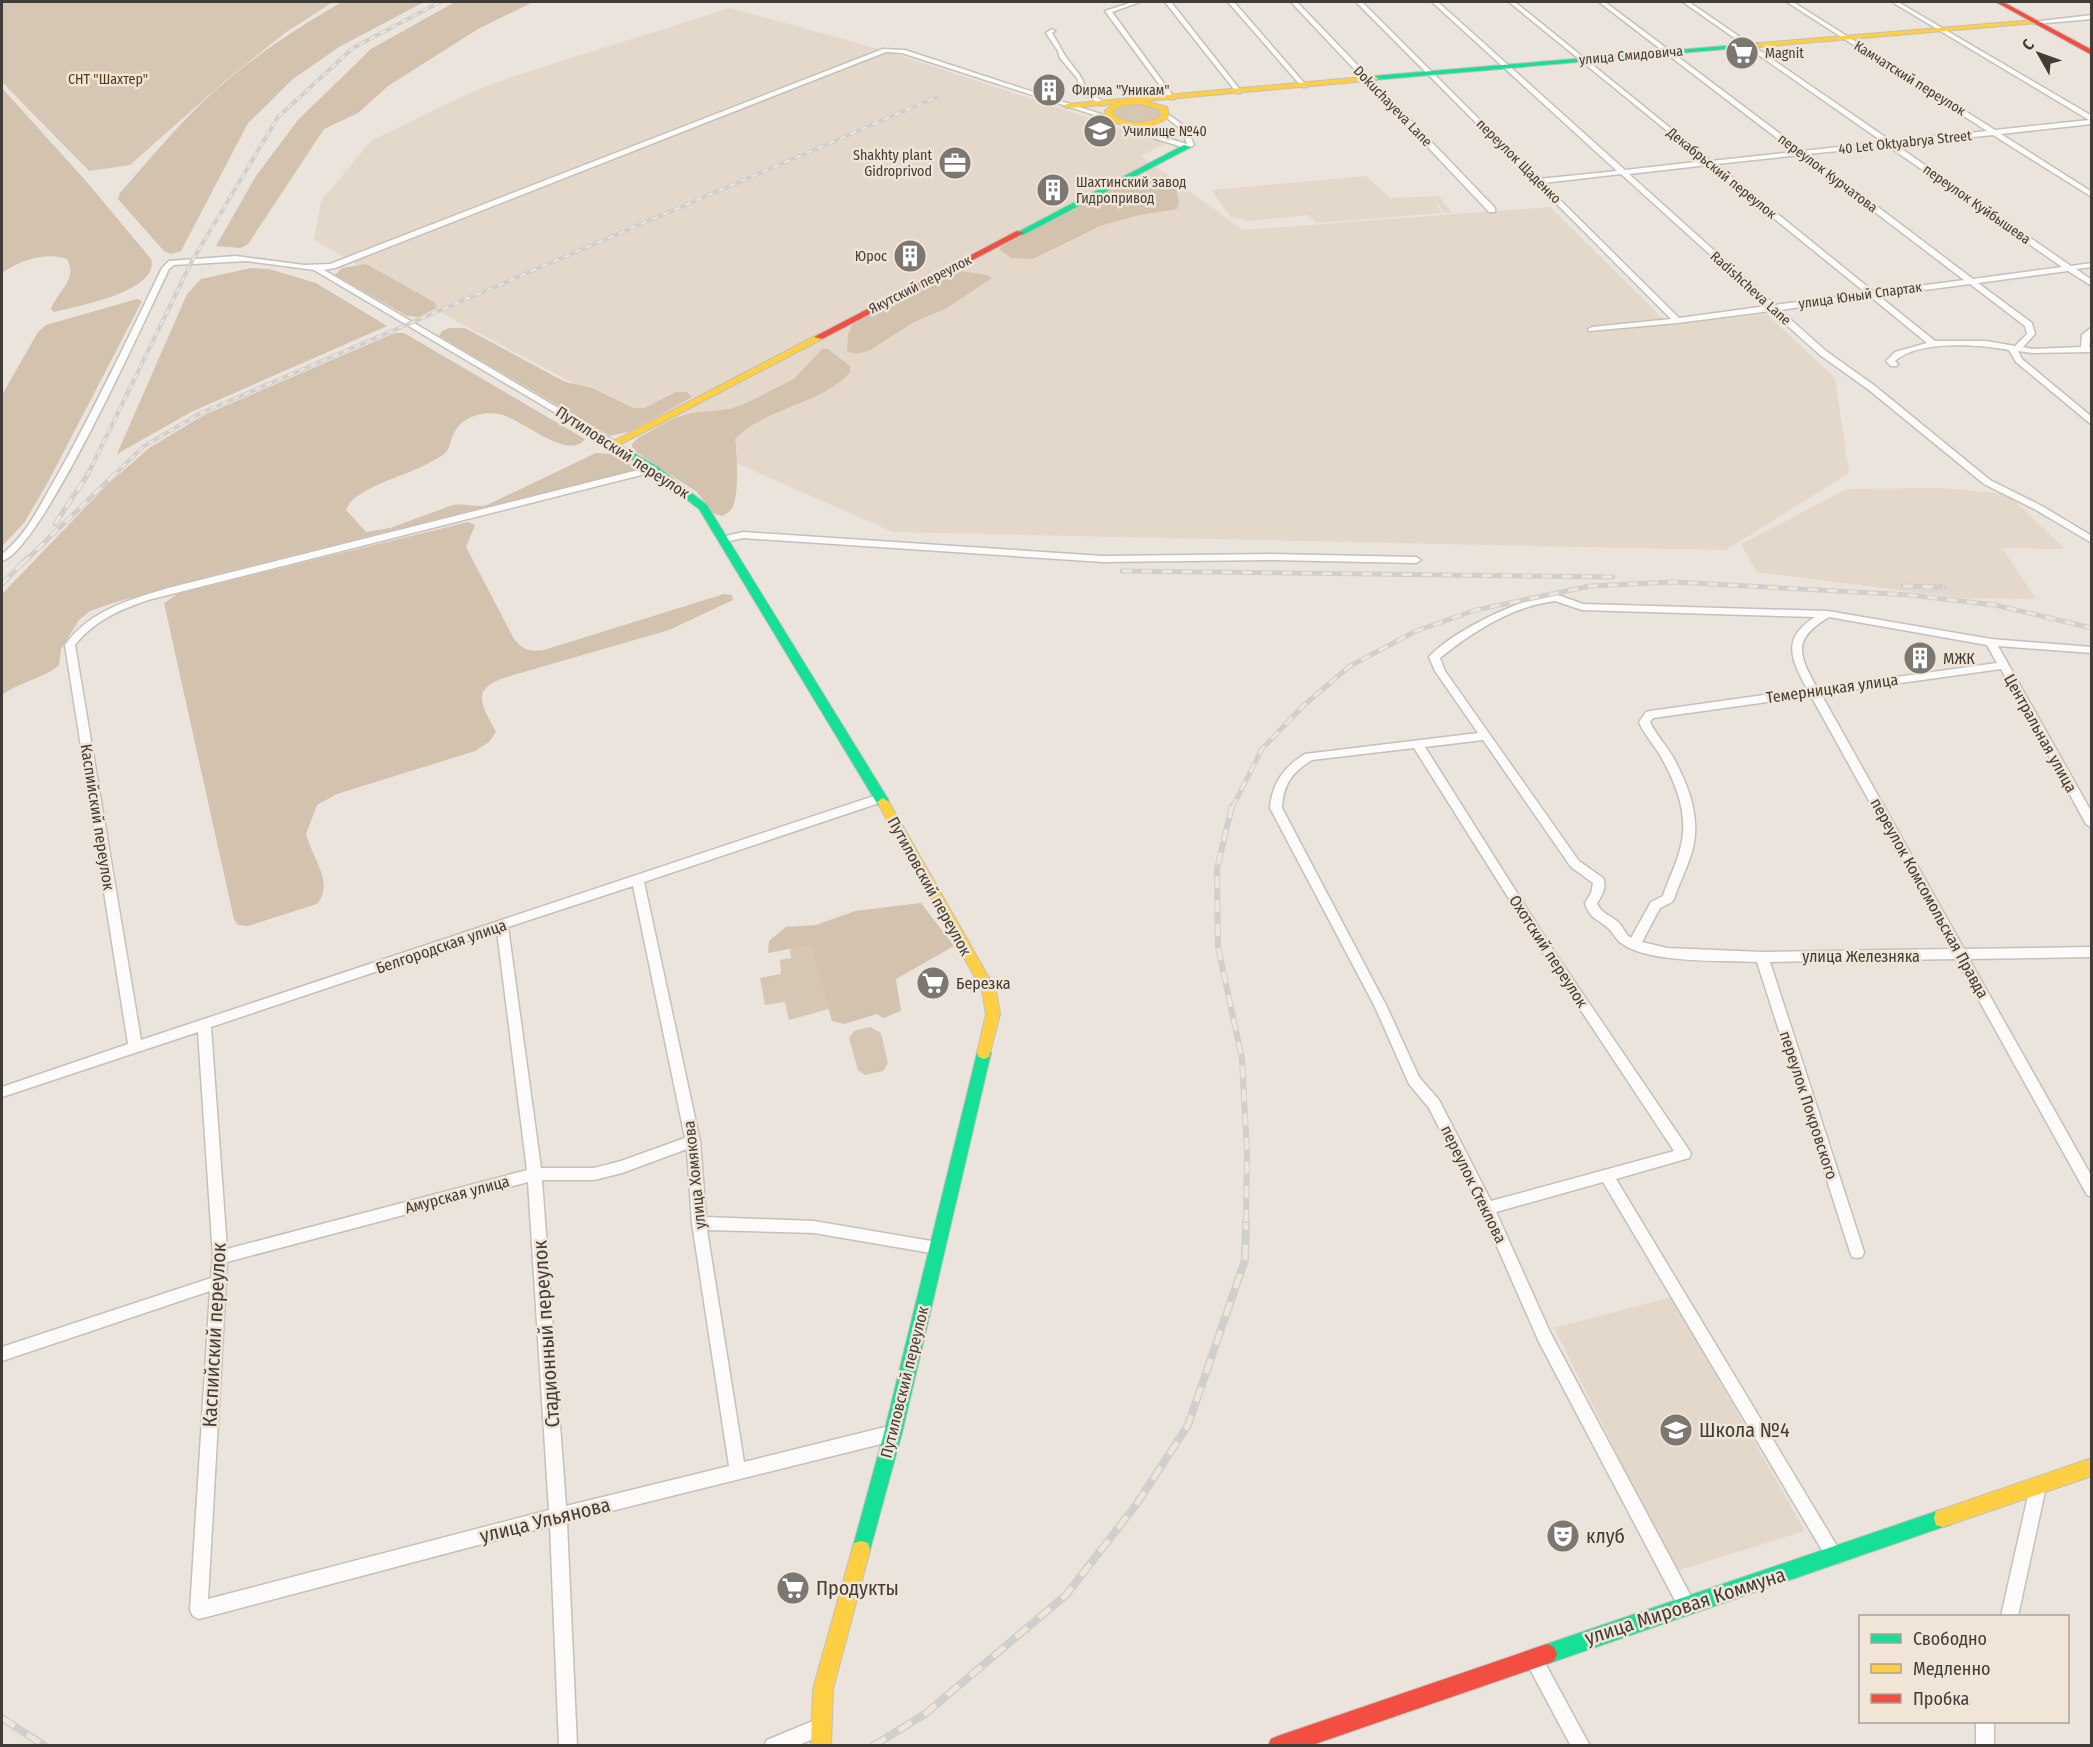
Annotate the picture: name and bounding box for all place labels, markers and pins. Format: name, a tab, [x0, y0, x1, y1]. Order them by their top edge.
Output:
supermarket icon: Magnit	[1724, 35, 1760, 71]
place label: Magnit	[1765, 45, 1804, 62]
building icon: Фирма "Уникам"	[1031, 72, 1067, 108]
place label: Фирма "Уникам"	[1072, 82, 1170, 99]
school or university icon: Училище №40	[1082, 113, 1118, 149]
place label: Училище №40	[1122, 123, 1207, 140]
office icon: Shakhty plant Gidroprivod	[937, 145, 973, 181]
place label: Shakhty plant Gidroprivod	[853, 147, 932, 180]
building icon: Шахтинский завод Гидропривод	[1035, 172, 1071, 208]
place label: Шахтинский завод Гидропривод	[1076, 174, 1186, 207]
building icon: Юрос	[892, 238, 928, 274]
place label: Юрос	[855, 248, 887, 265]
building icon: МЖК	[1902, 640, 1938, 676]
place label: МЖК	[1943, 649, 1975, 668]
supermarket icon: Березка	[915, 965, 951, 1001]
place label: Березка	[956, 974, 1011, 993]
school or university icon: Школа №4	[1658, 1412, 1694, 1448]
place label: Школа №4	[1699, 1418, 1790, 1442]
theatre icon: клуб	[1545, 1518, 1581, 1554]
place label: клуб	[1586, 1524, 1625, 1548]
supermarket icon: Продукты	[775, 1570, 811, 1606]
place label: Продукты	[816, 1576, 899, 1600]

